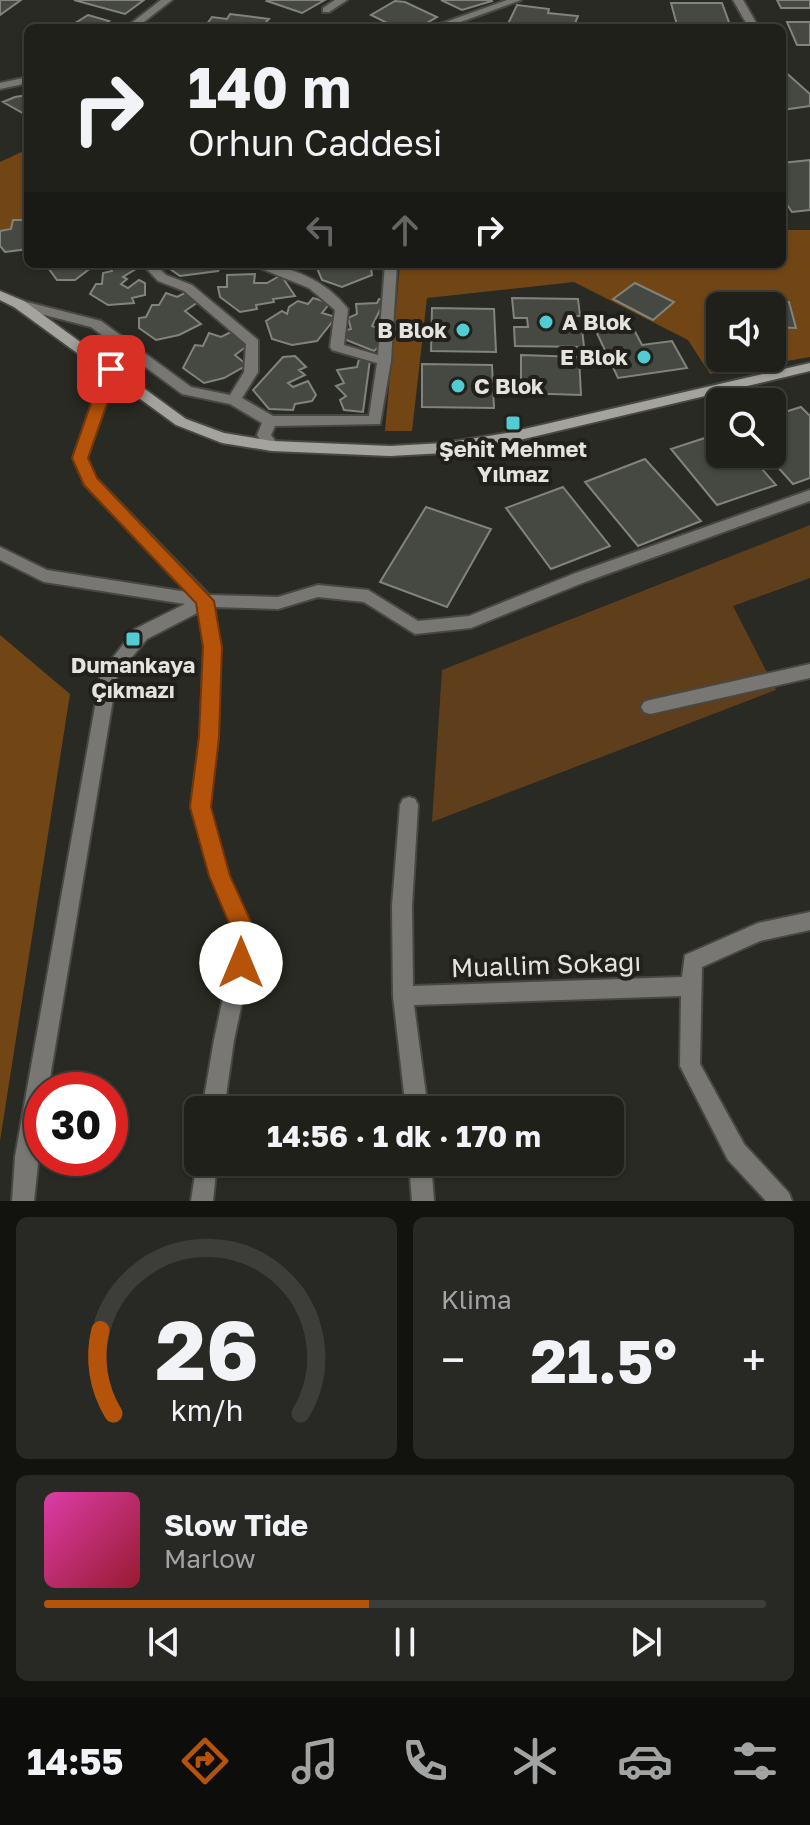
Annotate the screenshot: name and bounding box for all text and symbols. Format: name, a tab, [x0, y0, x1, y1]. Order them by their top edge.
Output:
text: 140 m	[188, 53, 351, 120]
icon: right	[56, 56, 160, 160]
text: Orhun Caddesi	[188, 121, 442, 164]
icon: left	[299, 208, 343, 252]
icon: ahead	[383, 208, 427, 252]
icon: right	[467, 208, 511, 252]
map controls	[706, 292, 786, 468]
button: sound	[706, 292, 786, 372]
place label: A Blok	[562, 308, 632, 335]
marker: A Blok	[537, 313, 555, 331]
place label: B Blok	[377, 316, 447, 343]
marker: B Blok	[454, 321, 472, 339]
pin	[77, 335, 145, 403]
place label: E Blok	[560, 343, 628, 370]
icon: arrive	[89, 347, 133, 391]
marker: E Blok	[635, 348, 653, 366]
place label: C Blok	[474, 372, 544, 399]
marker: C Blok	[449, 377, 467, 395]
button: search	[706, 388, 786, 468]
marker: Şehit Mehmet Yılmaz	[504, 414, 522, 432]
place label: Şehit Mehmet Yılmaz	[439, 435, 587, 487]
marker: Dumankaya Çıkmazı	[124, 630, 142, 648]
place label: Dumankaya Çıkmazı	[71, 651, 195, 703]
position arrow	[199, 921, 283, 1005]
street label: Muallim Sokağı	[450, 946, 642, 983]
speed limit sign: 30	[24, 1072, 128, 1176]
text: 14:56 · 1 dk · 170 m	[267, 1118, 541, 1154]
text: Klima	[441, 1284, 512, 1315]
text: 26	[155, 1298, 258, 1398]
text: 21.5°	[530, 1324, 677, 1396]
text: −	[441, 1333, 465, 1386]
text: +	[742, 1333, 766, 1386]
text: km/h	[170, 1393, 243, 1427]
text: Slow Tide	[164, 1507, 308, 1543]
text: Marlow	[164, 1543, 256, 1574]
icon: previous	[142, 1620, 186, 1664]
icon: pause	[383, 1620, 427, 1664]
icon: next	[624, 1620, 668, 1664]
icon: directions	[177, 1733, 233, 1789]
icon: music	[287, 1733, 343, 1789]
icon: phone	[397, 1733, 453, 1789]
icon: climate	[507, 1733, 563, 1789]
icon: car	[617, 1733, 673, 1789]
icon: filters	[727, 1733, 783, 1789]
text: 14:55	[27, 1740, 123, 1783]

